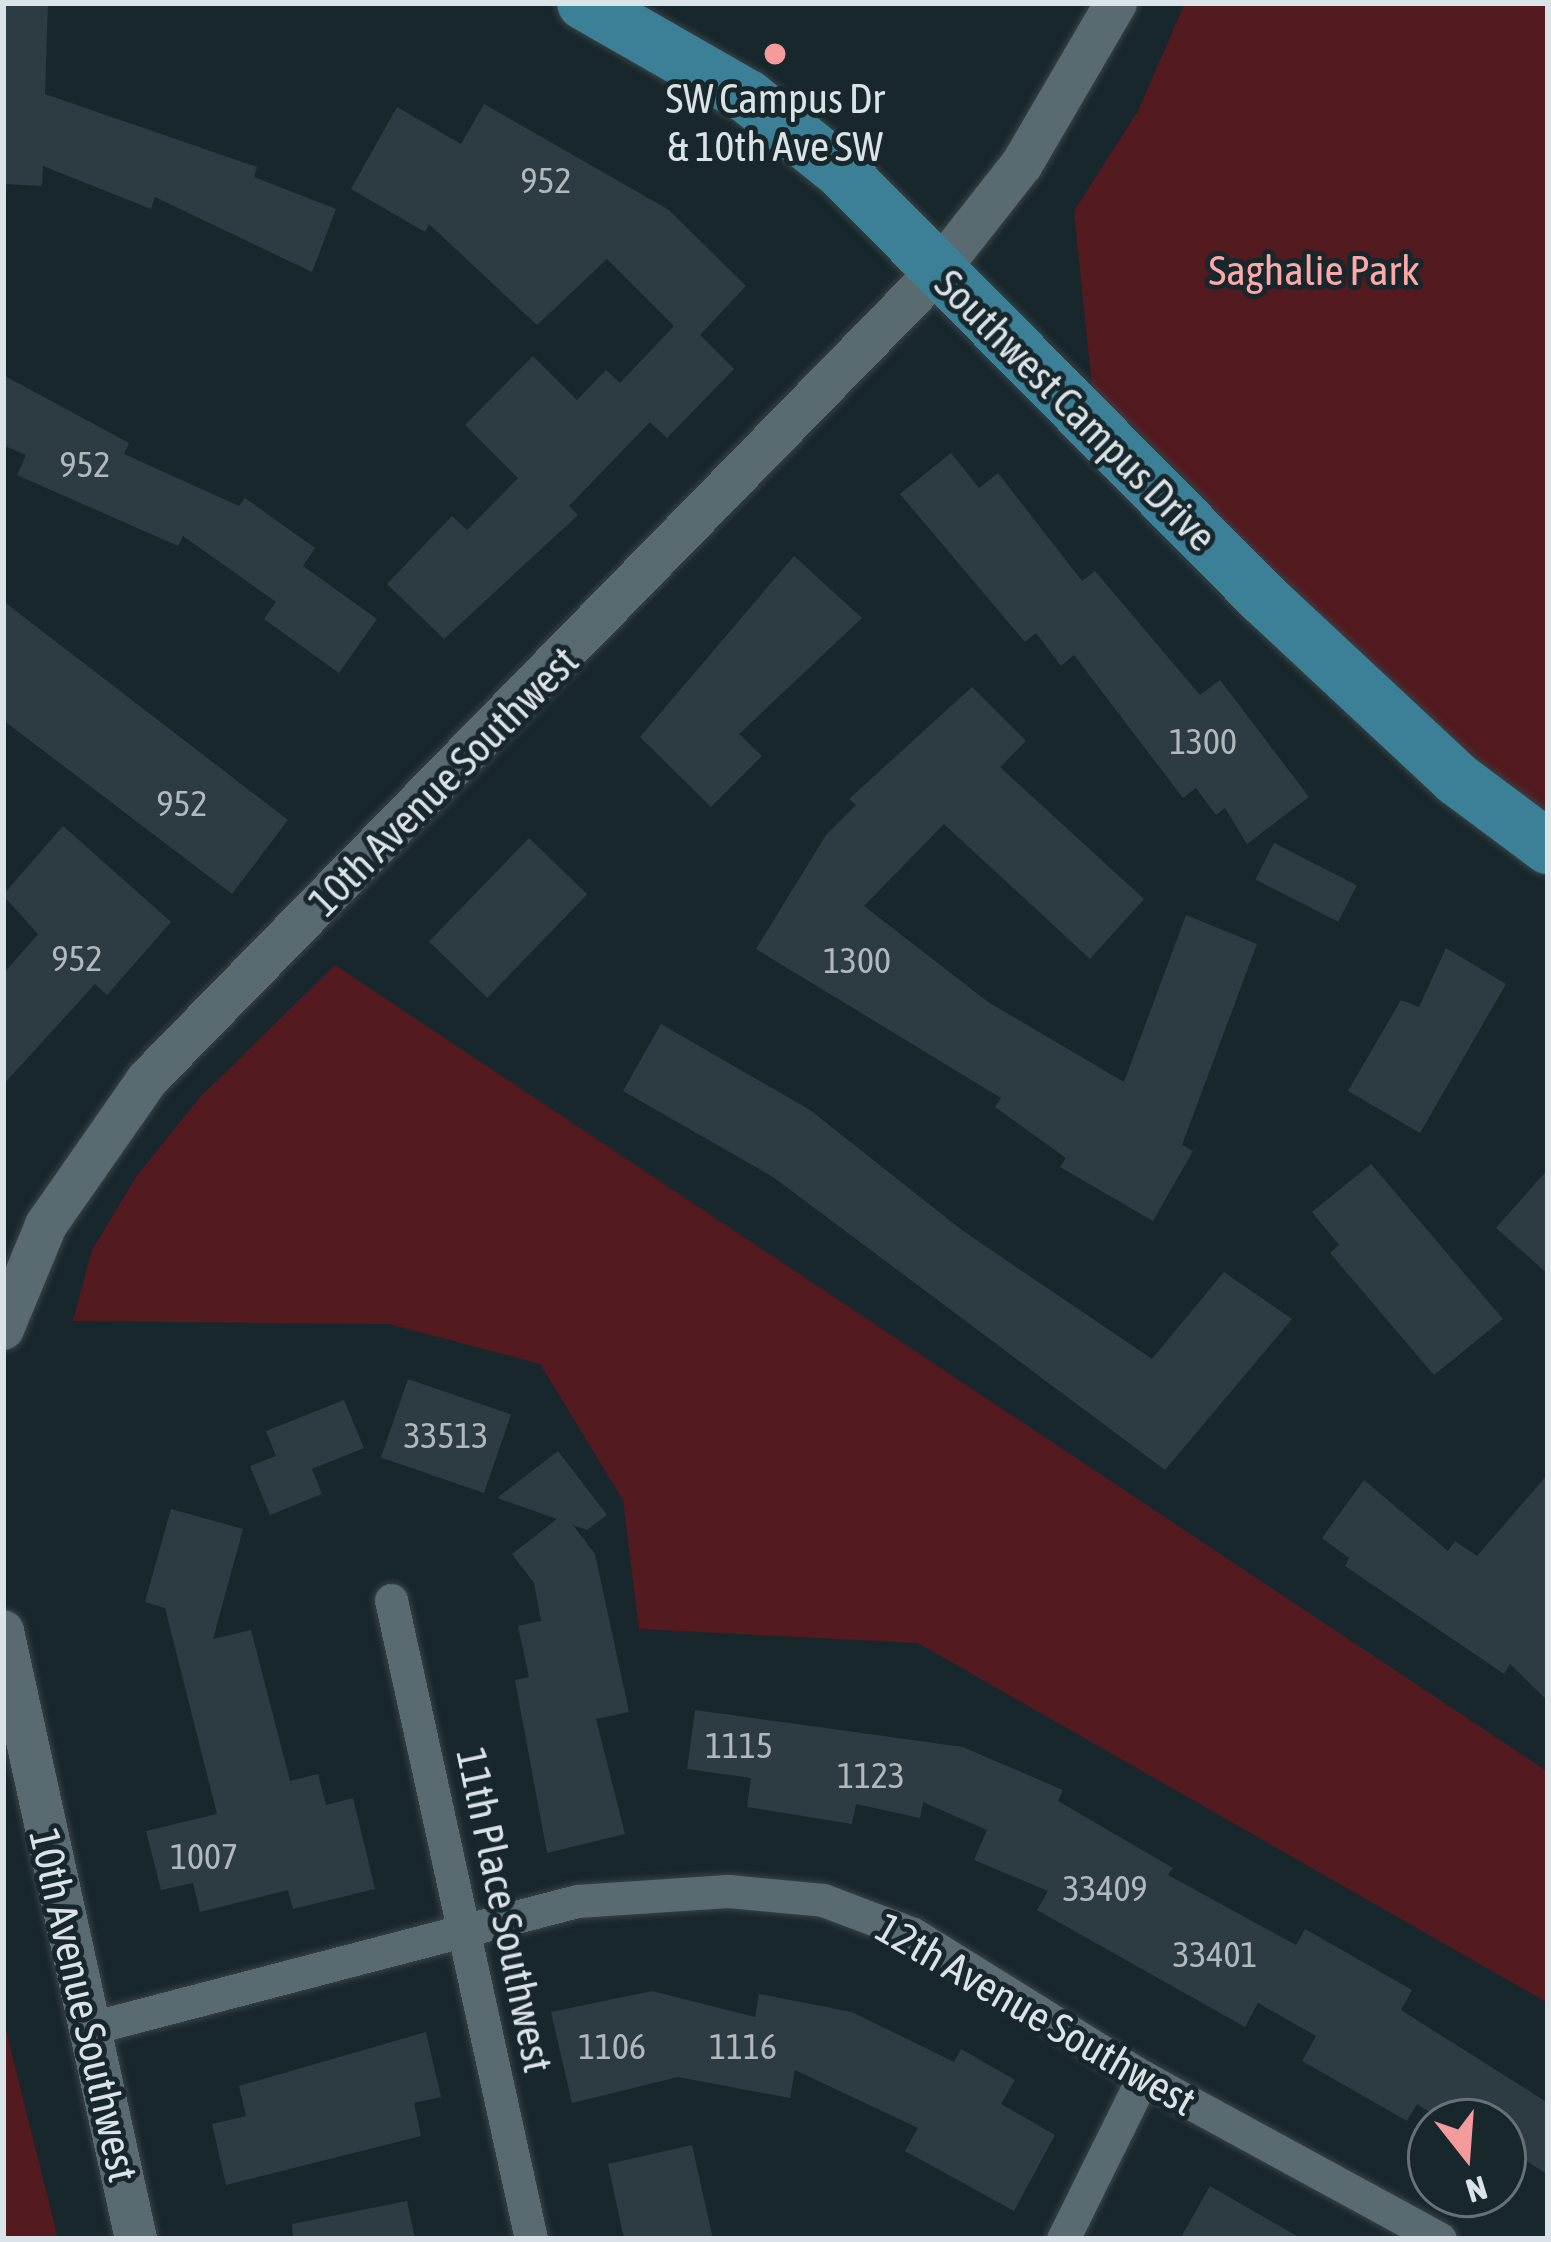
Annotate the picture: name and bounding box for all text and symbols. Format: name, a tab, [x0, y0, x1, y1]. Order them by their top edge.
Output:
marker: SW Campus Dr & 10th Ave SW	[762, 41, 788, 67]
place label: SW Campus Dr & 10th Ave SW	[665, 73, 885, 172]
house number: 952	[521, 159, 571, 203]
park label: Saghalie Park	[1209, 245, 1419, 295]
street label: Southwest Campus Drive	[925, 259, 1227, 561]
house number: 952	[60, 443, 110, 487]
street label: 10th Avenue Southwest	[298, 636, 588, 926]
house number: 1300	[1169, 720, 1237, 764]
house number: 952	[157, 782, 207, 826]
house number: 952	[52, 937, 102, 981]
house number: 1300	[823, 939, 891, 983]
house number: 33513	[404, 1414, 488, 1458]
house number: 1115	[705, 1724, 773, 1768]
street label: 11th Place Southwest	[446, 1743, 564, 2077]
house number: 1123	[837, 1754, 905, 1798]
street label: 10th Avenue Southwest	[19, 1824, 149, 2186]
house number: 1007	[170, 1835, 238, 1879]
house number: 33409	[1063, 1867, 1147, 1911]
street label: 12th Avenue Southwest	[867, 1902, 1205, 2126]
house number: 33401	[1173, 1933, 1257, 1977]
house number: 1106	[578, 2025, 646, 2069]
house number: 1116	[709, 2025, 777, 2069]
north arrow	[1407, 2098, 1527, 2218]
text: N	[1462, 2169, 1492, 2211]

